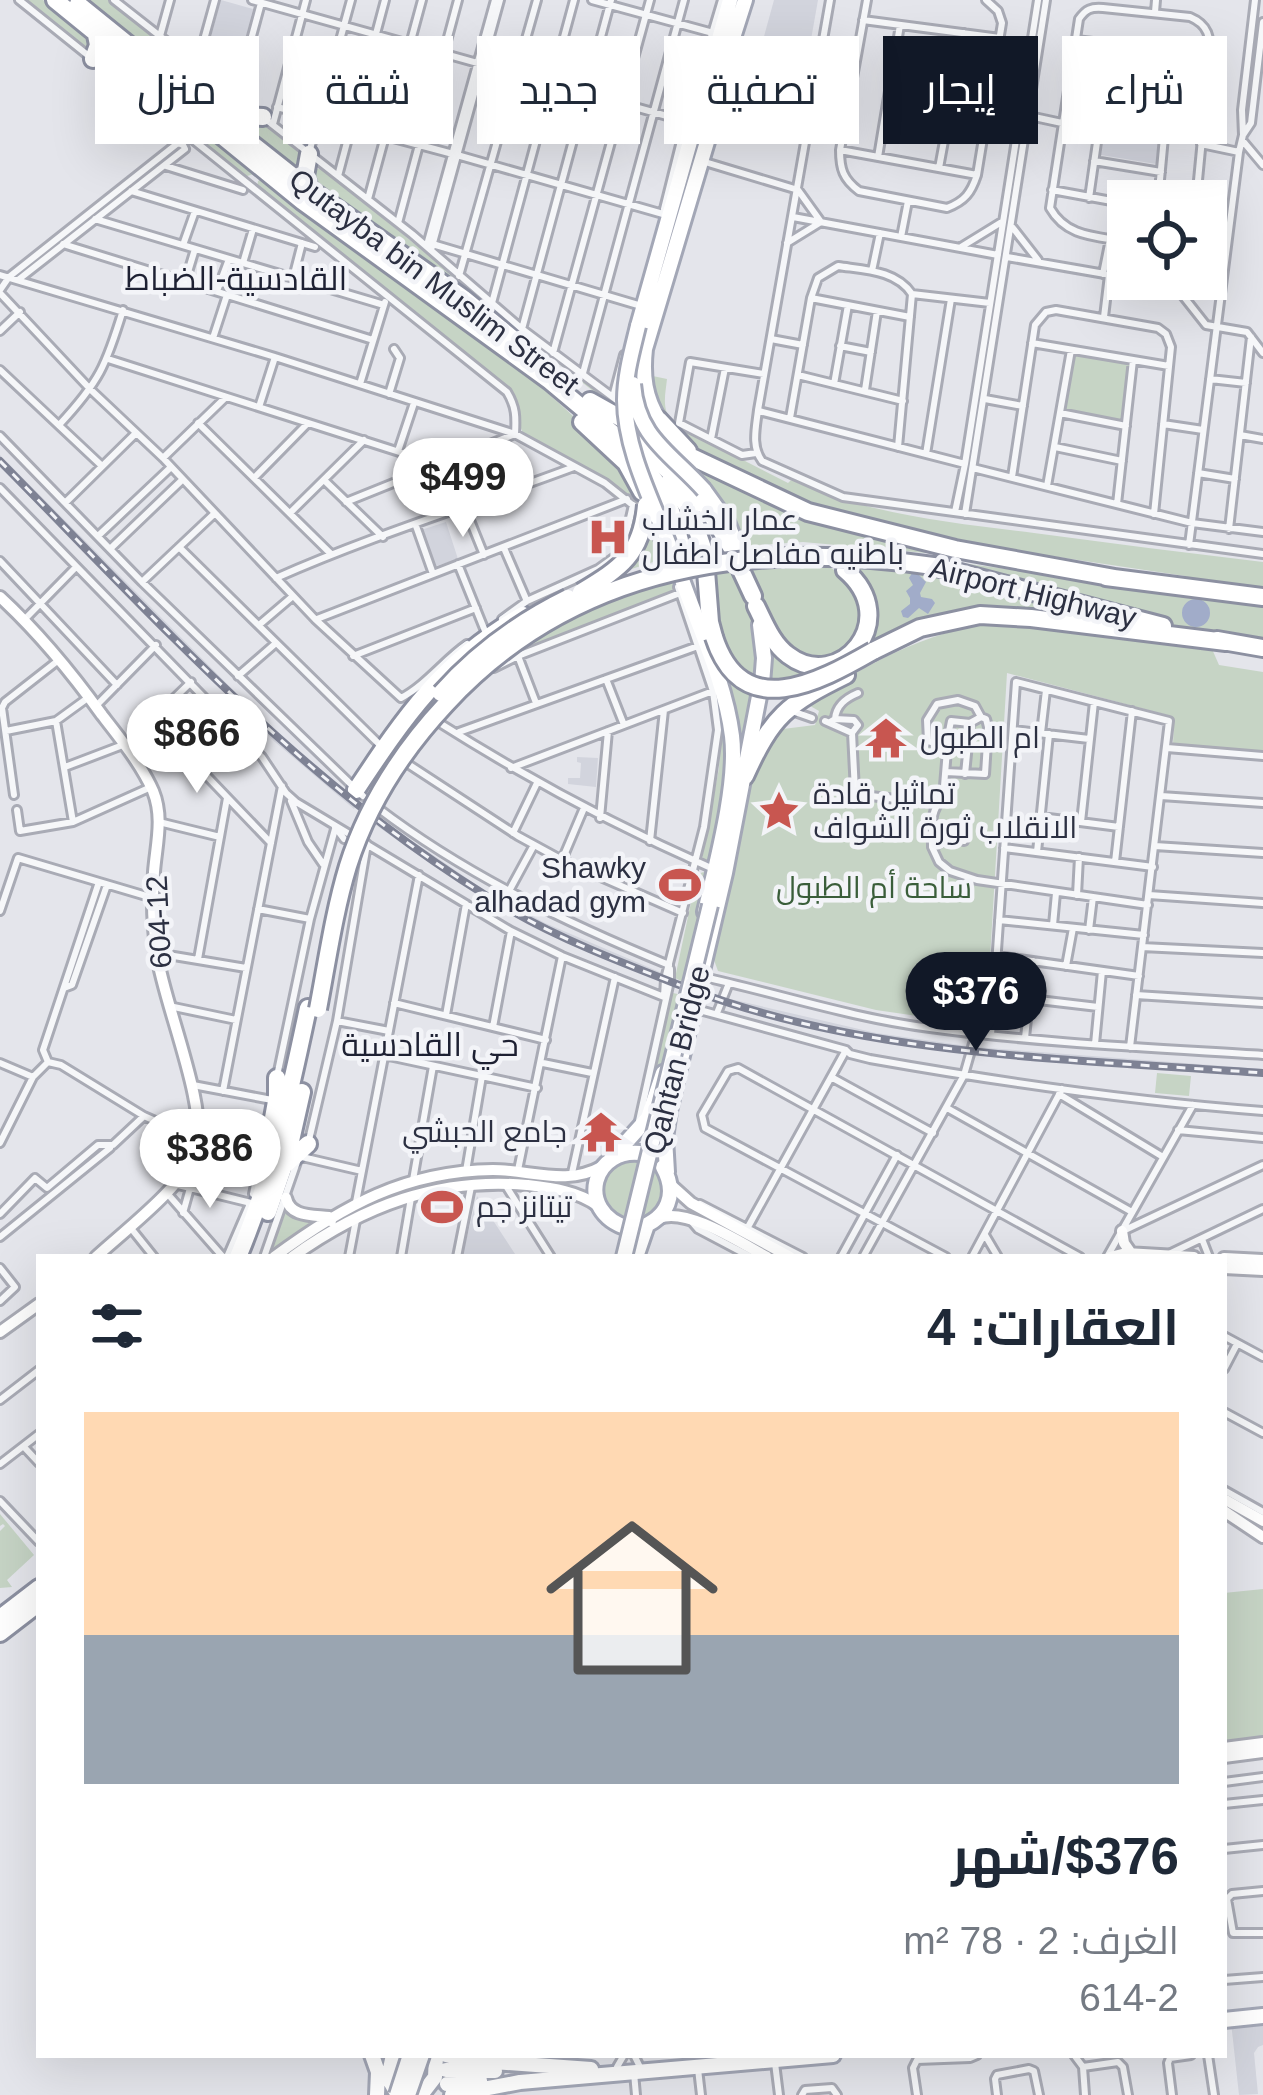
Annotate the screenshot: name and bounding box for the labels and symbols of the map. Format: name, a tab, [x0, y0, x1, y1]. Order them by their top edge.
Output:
street label: Qutayba bin Muslim Street	[283, 162, 586, 402]
district label: القادسية-الضباط	[125, 260, 347, 297]
pin: $499	[392, 438, 534, 540]
place label: عمار الخشاب باطنيه مفاصل اطفال	[642, 503, 904, 572]
hospital icon: عمار الخشاب باطنيه مفاصل اطفال	[585, 514, 631, 560]
street label: Airport Highway	[926, 551, 1140, 634]
pin: $866	[126, 694, 268, 796]
temple icon: ام الطبول	[863, 715, 909, 761]
place label: ام الطبول	[920, 721, 1040, 758]
place label: تماثيل قادة الانقلاب ثورة الشواف	[813, 777, 1077, 845]
place icon: تماثيل قادة الانقلاب ثورة الشواف	[756, 788, 802, 834]
place label: Shawky alhadad gym	[474, 851, 646, 918]
sports icon: Shawky alhadad gym	[657, 862, 703, 908]
park label: ساحة أم الطبول	[776, 869, 972, 908]
street label: 604-12	[140, 875, 177, 970]
pin: $376	[905, 952, 1047, 1054]
street label: Qahtan Bridge	[637, 962, 716, 1158]
district label: حي القادسية	[341, 1026, 519, 1070]
pin: $386	[139, 1109, 281, 1211]
temple icon: جامع الحبشي	[578, 1109, 624, 1155]
place label: جامع الحبشي	[402, 1115, 567, 1154]
sports icon: تيتانز جم	[419, 1184, 465, 1230]
place label: تيتانز جم	[476, 1190, 572, 1227]

